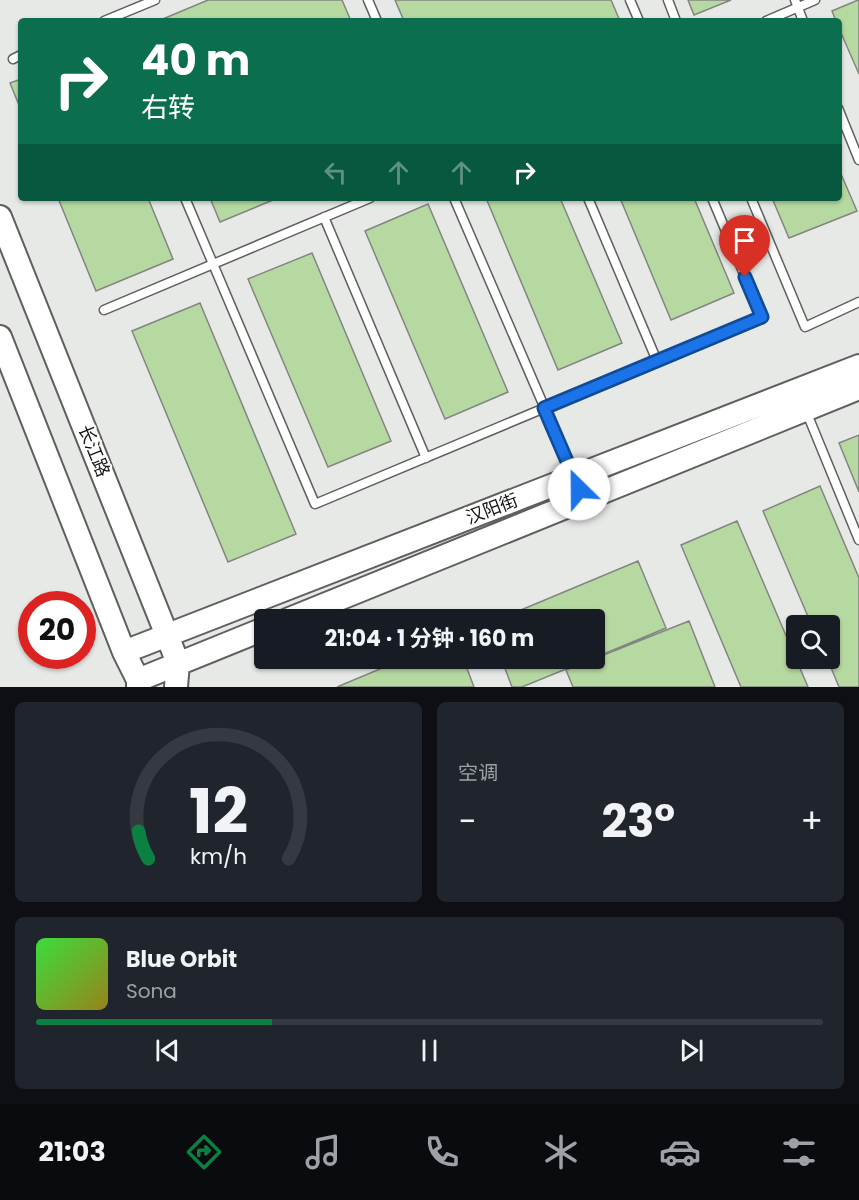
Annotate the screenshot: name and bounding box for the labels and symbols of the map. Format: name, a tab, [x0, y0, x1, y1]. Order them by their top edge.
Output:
pin	[719, 215, 770, 277]
street label: 长江路	[73, 421, 116, 481]
position arrow	[547, 457, 611, 521]
street label: 汉阳街	[462, 487, 522, 530]
speed limit sign: 20	[18, 591, 96, 669]

